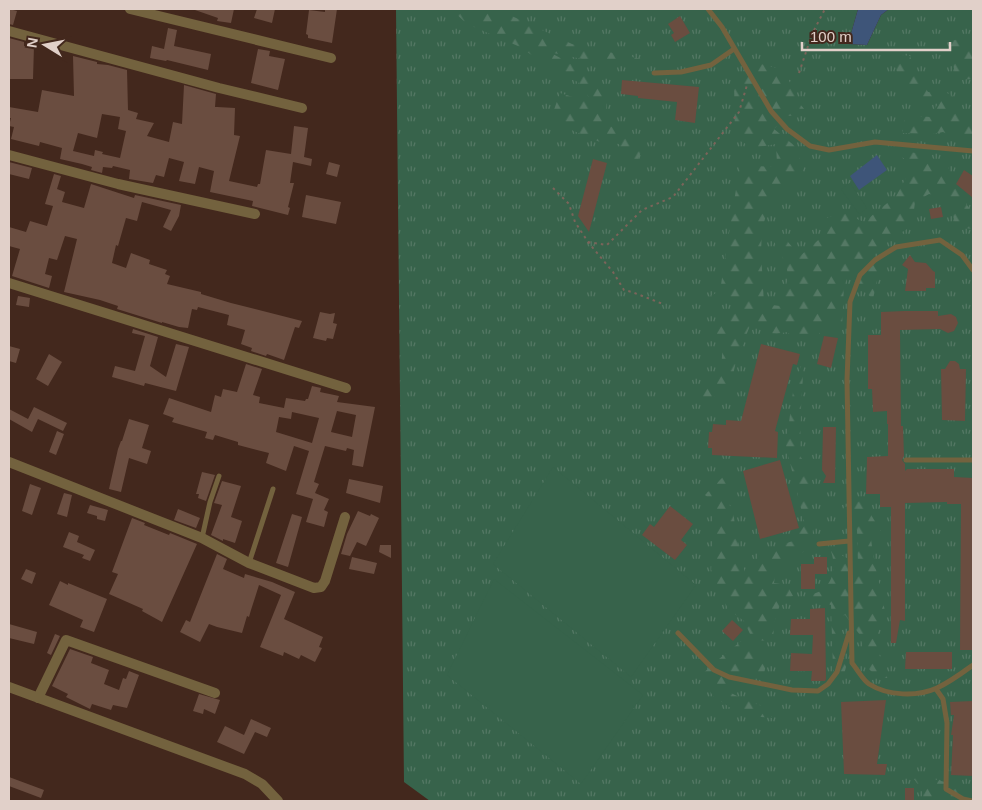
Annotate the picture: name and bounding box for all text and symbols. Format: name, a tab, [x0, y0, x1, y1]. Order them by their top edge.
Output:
north arrow	[20, 20, 70, 70]
scale bar	[802, 20, 950, 52]
text: 100 m	[810, 28, 852, 45]
text: N	[23, 36, 41, 49]

